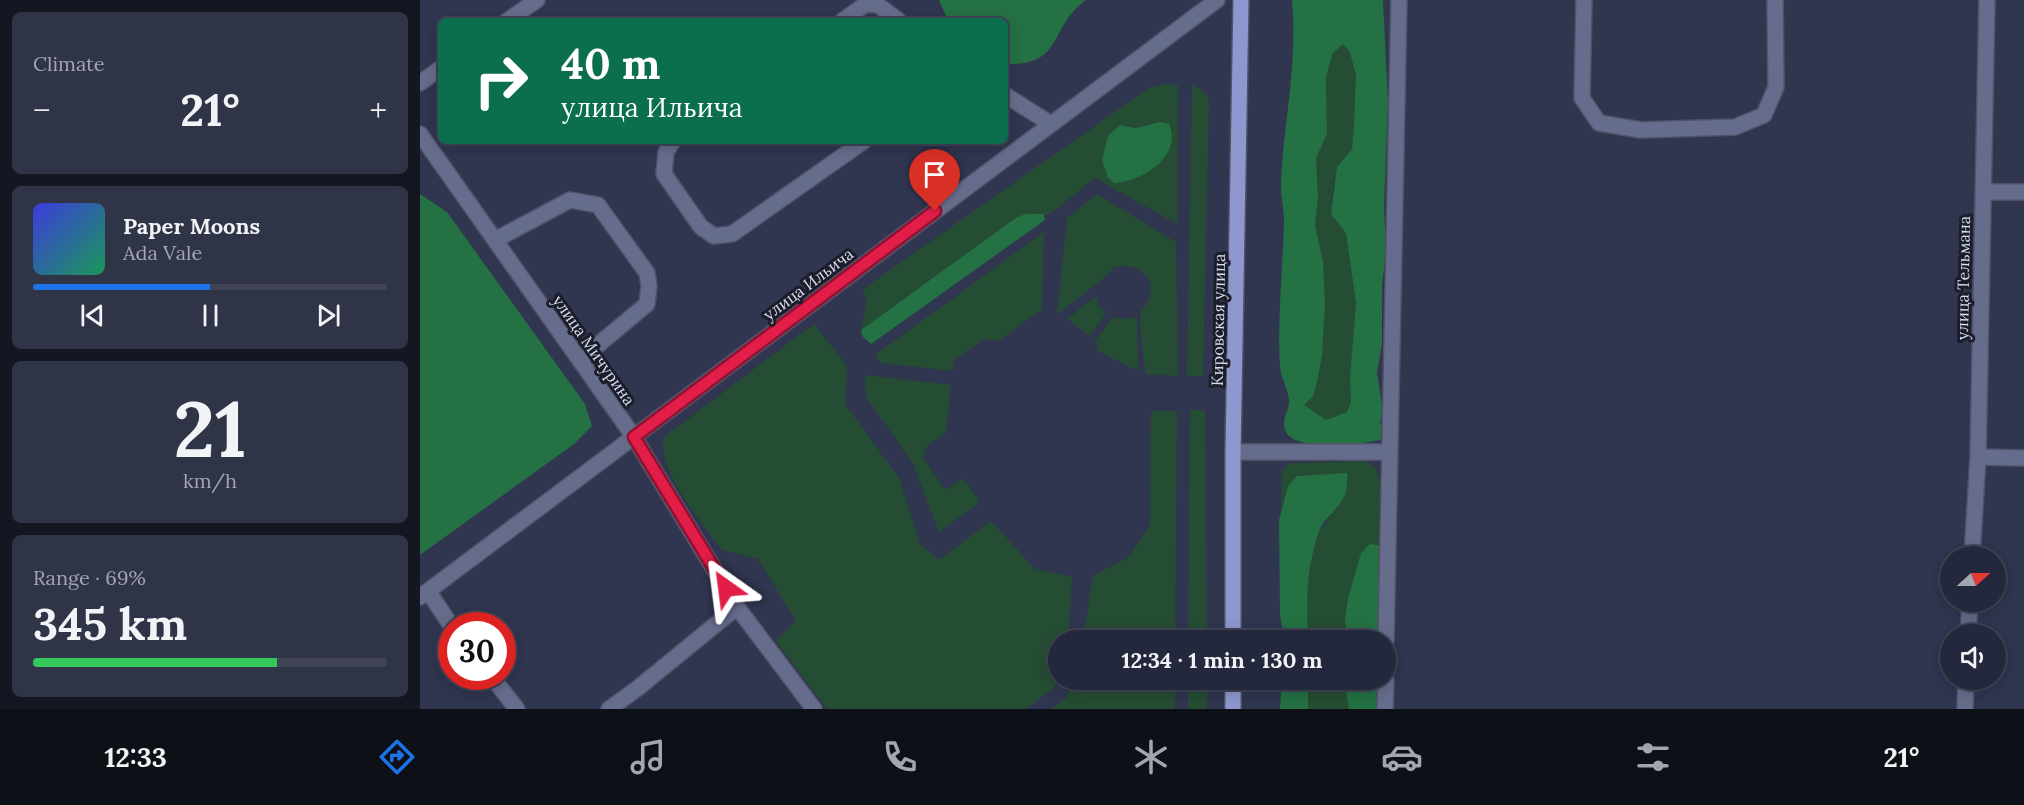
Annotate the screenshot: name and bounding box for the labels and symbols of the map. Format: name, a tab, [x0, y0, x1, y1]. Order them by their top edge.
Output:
pin	[909, 149, 960, 211]
street label: улица Тельмана	[1952, 216, 1974, 340]
street label: улица Ильича	[759, 244, 857, 324]
street label: Кировская улица	[1207, 254, 1229, 386]
street label: улица Мичурина	[549, 291, 639, 409]
north arrow	[1940, 546, 2006, 612]
position arrow	[694, 556, 758, 620]
speed limit sign: 30	[438, 612, 516, 690]

